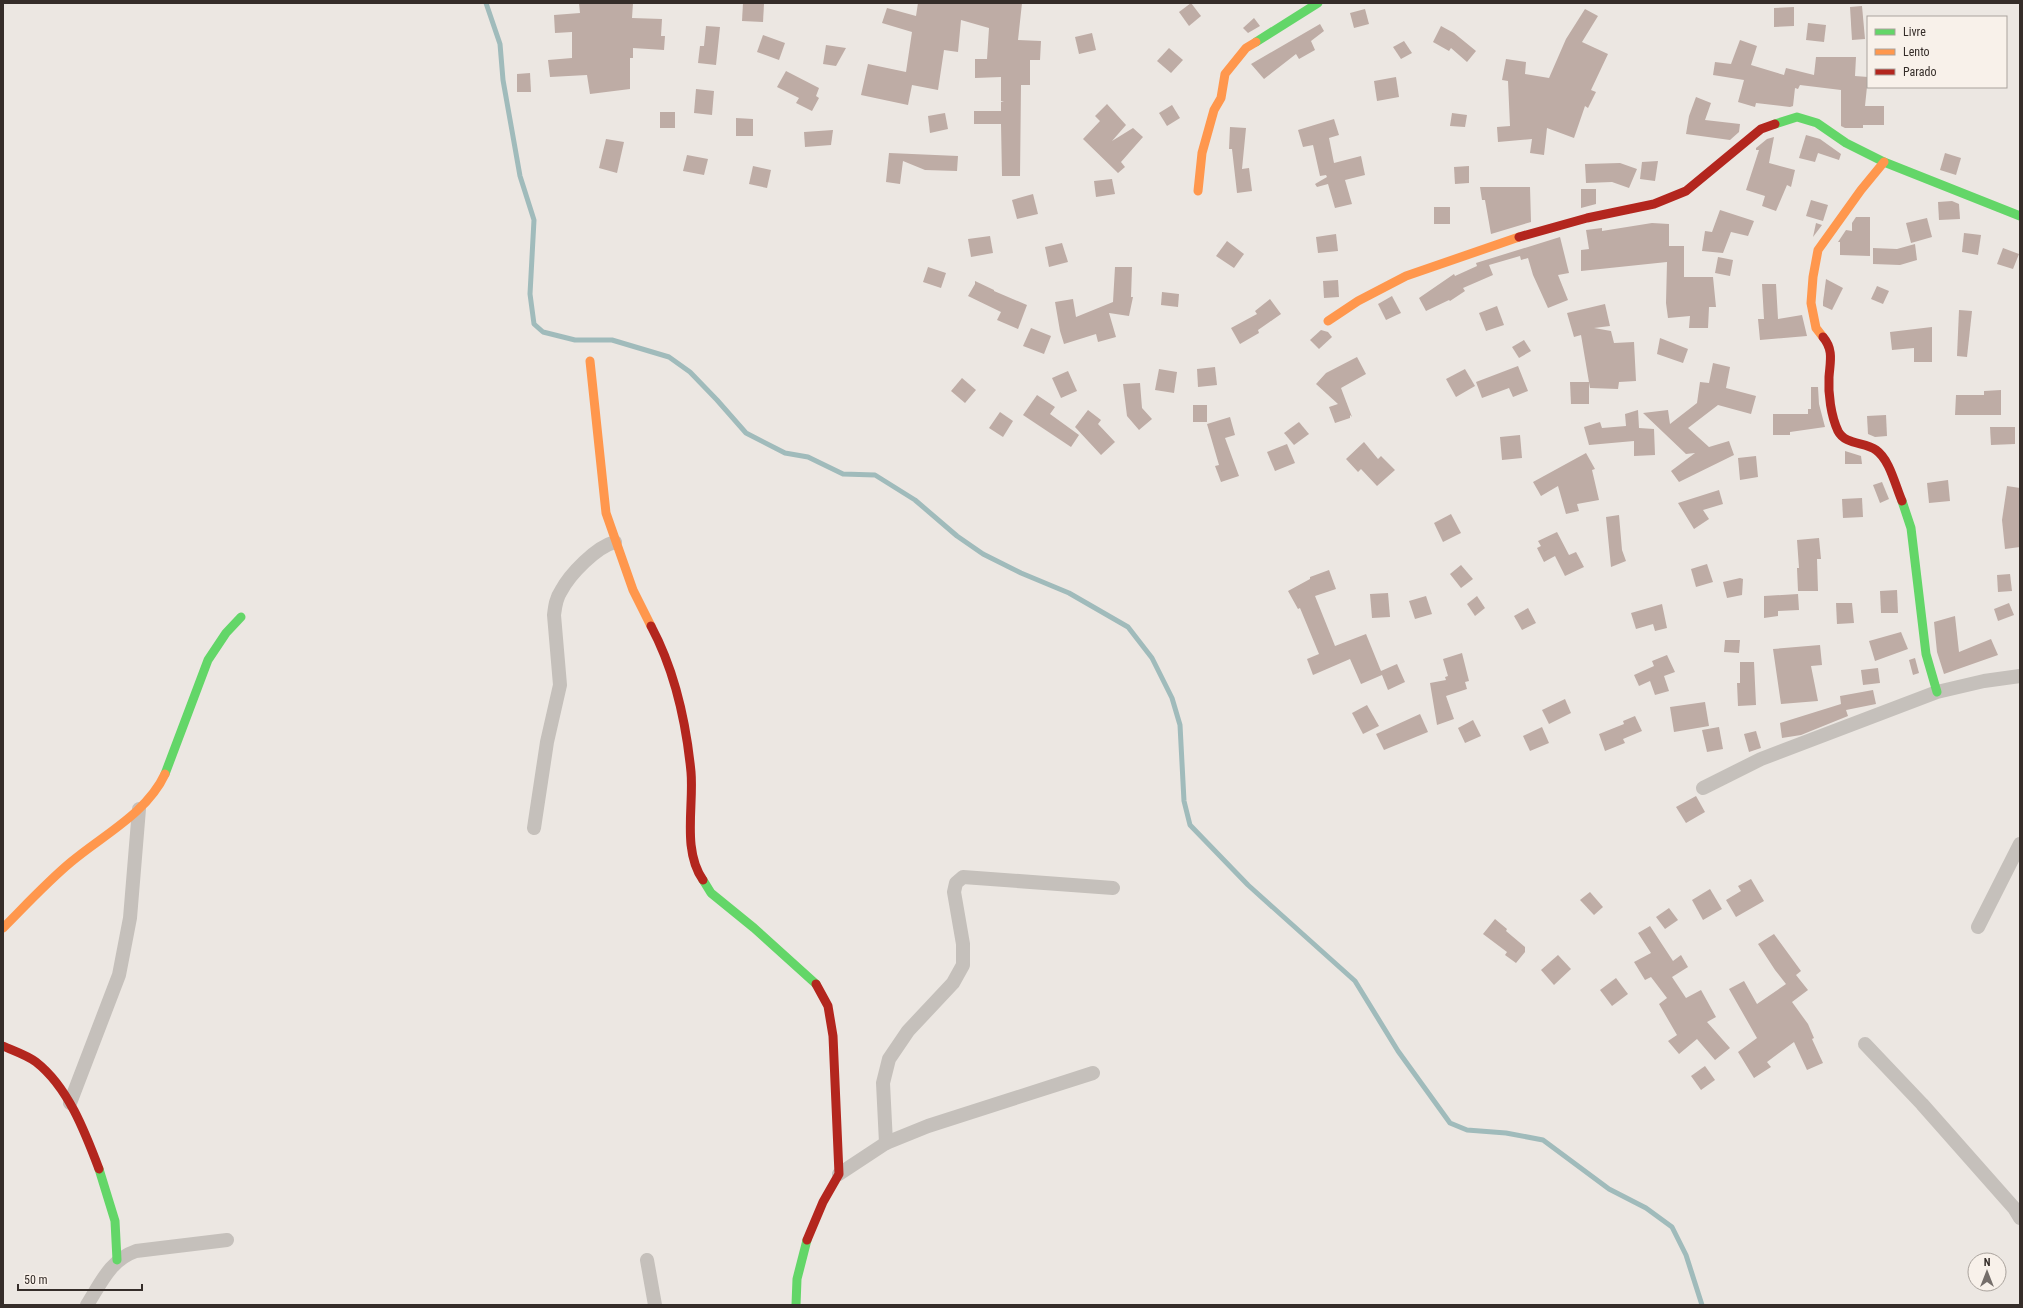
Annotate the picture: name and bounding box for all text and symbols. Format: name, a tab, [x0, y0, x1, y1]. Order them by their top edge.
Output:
legend	[1867, 16, 2007, 88]
text: Livre	[1903, 25, 1926, 39]
text: Lento	[1903, 45, 1930, 59]
text: Parado	[1903, 65, 1936, 79]
north arrow	[1967, 1252, 2007, 1292]
text: N	[1984, 1256, 1991, 1269]
scale bar	[18, 1266, 142, 1292]
text: 50 m	[24, 1273, 48, 1287]

